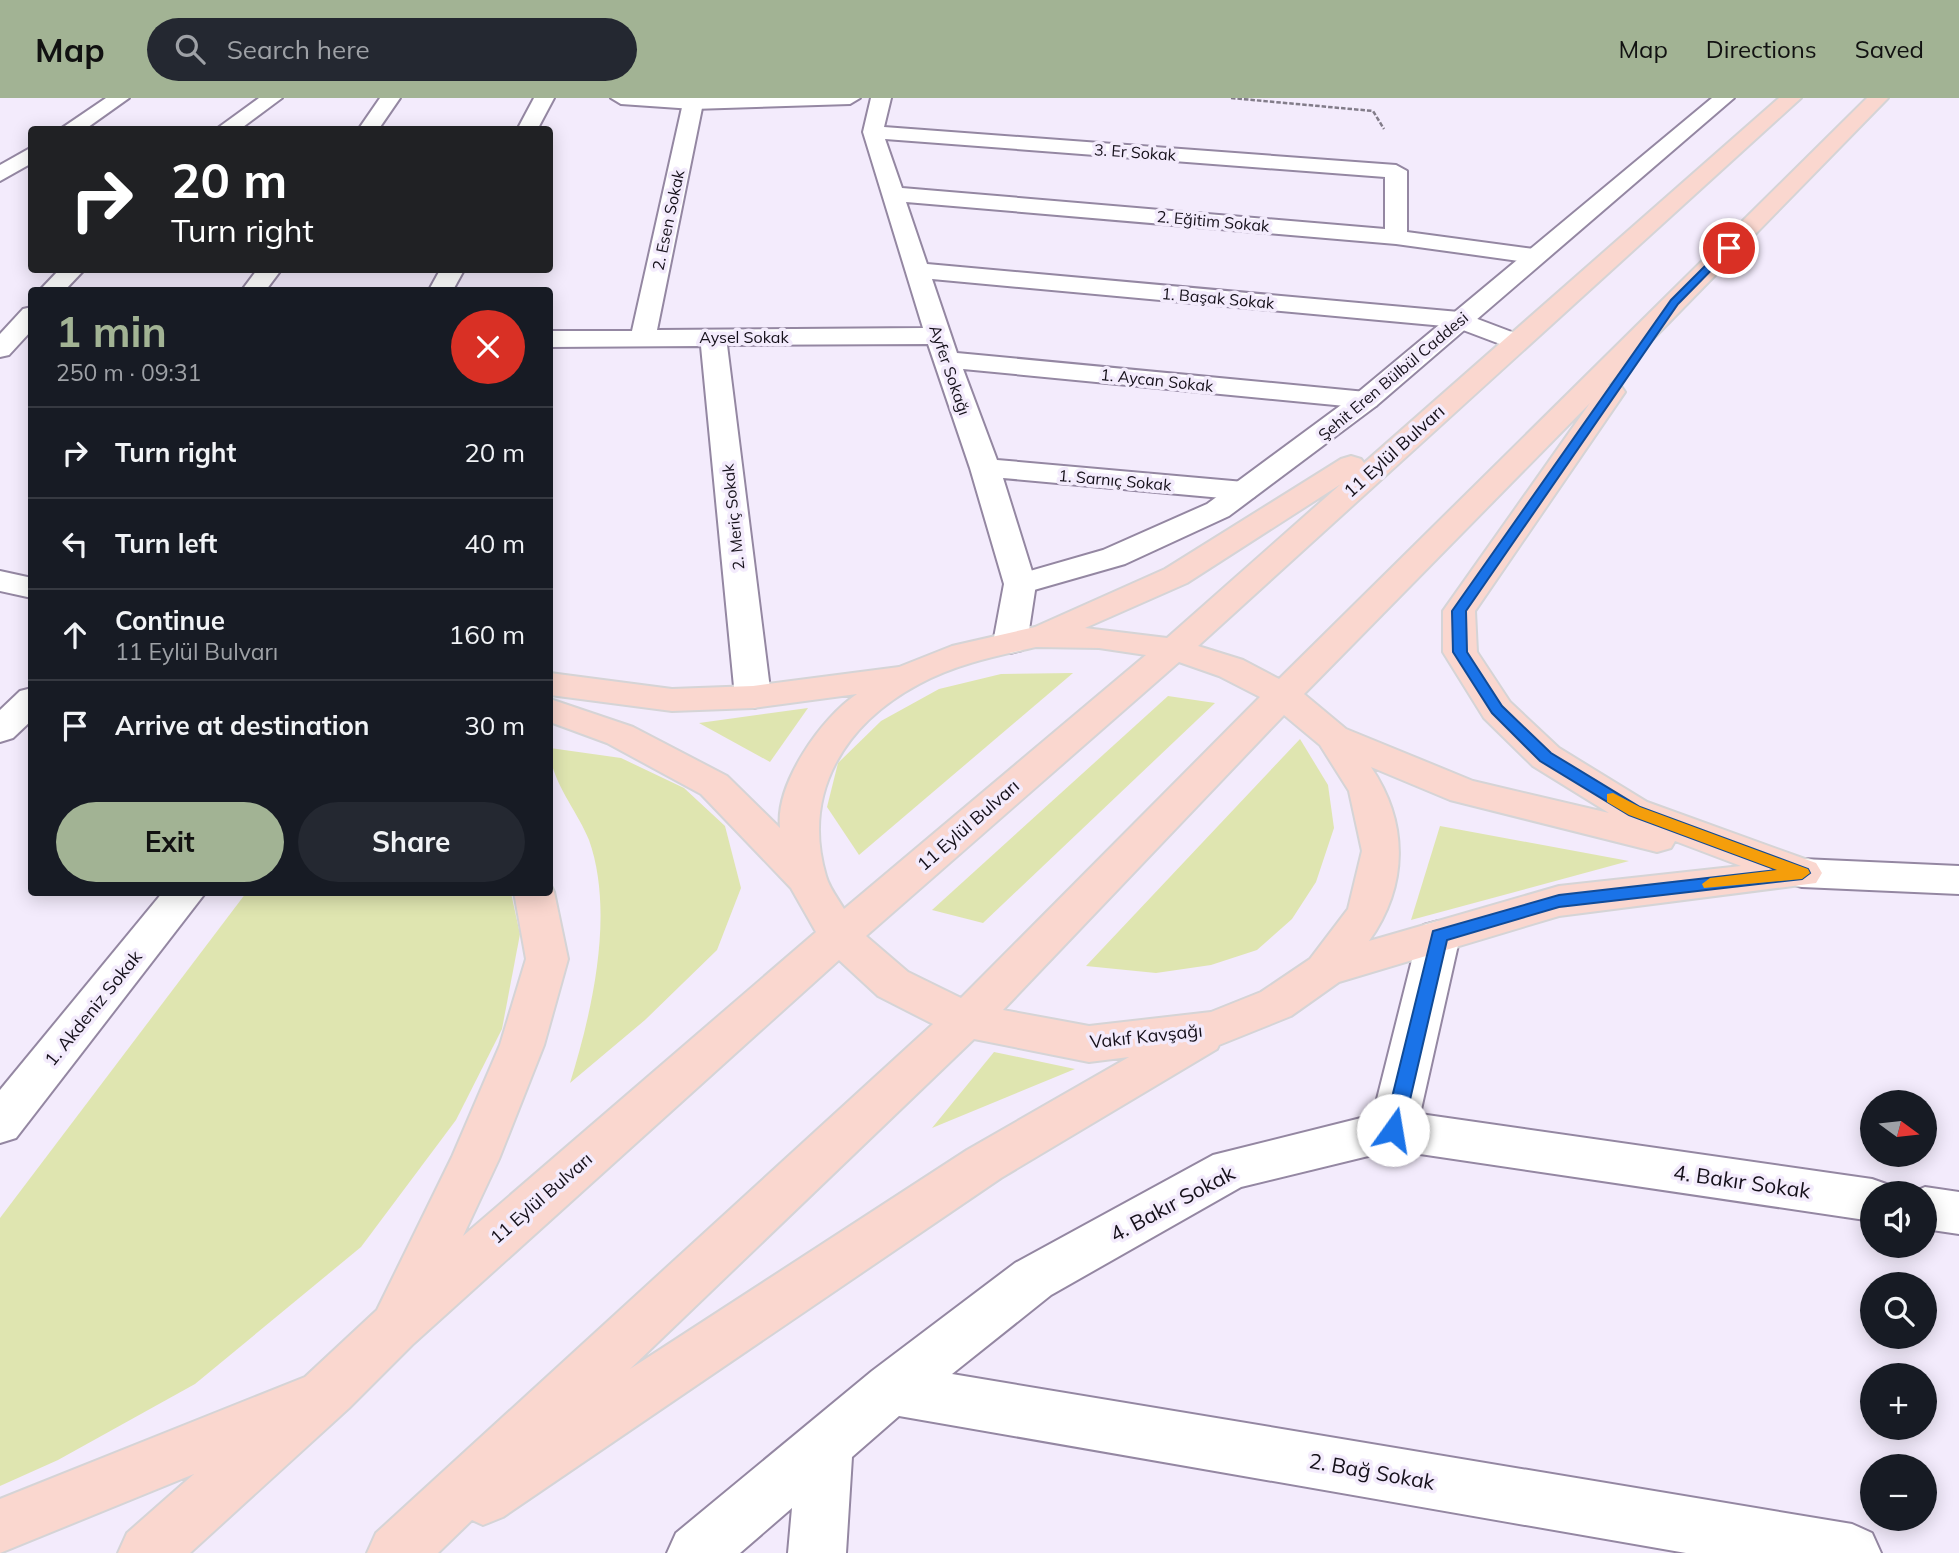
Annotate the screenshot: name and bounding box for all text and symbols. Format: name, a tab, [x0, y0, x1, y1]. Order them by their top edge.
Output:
search box	[147, 18, 637, 81]
text: Map	[35, 29, 105, 70]
icon: search	[171, 30, 209, 68]
text: Search here	[227, 33, 370, 66]
text: Map	[1618, 34, 1668, 64]
text: Directions	[1706, 34, 1817, 64]
text: Saved	[1855, 34, 1924, 64]
street label: 3. Er Sokak	[1093, 139, 1177, 165]
text: 20 m	[171, 149, 287, 210]
icon: right	[56, 154, 147, 245]
street label: 2. Esen Sokak	[648, 167, 689, 272]
street label: 2. Eğitim Sokak	[1156, 206, 1271, 236]
text: Turn right	[171, 210, 314, 250]
pin	[1699, 218, 1759, 278]
icon: arrive	[1710, 229, 1748, 267]
street label: 1. Başak Sokak	[1161, 283, 1276, 313]
text: 1 min	[56, 305, 167, 358]
street label: Şehit Eren Bülbül Caddesi	[1314, 307, 1472, 445]
button: close	[451, 310, 525, 384]
street label: Ayfer Sokağı	[925, 322, 975, 418]
street label: Aysel Sokak	[699, 327, 789, 347]
text: 250 m · 09:31	[56, 358, 201, 387]
street label: 1. Aycan Sokak	[1100, 364, 1215, 396]
street label: 11 Eylül Bulvarı	[1339, 400, 1449, 502]
icon: right	[56, 434, 94, 472]
text: Turn right	[115, 436, 236, 469]
text: 20 m	[464, 436, 525, 469]
street label: 2. Meriç Sokak	[717, 462, 749, 571]
street label: 1. Sarnıç Sokak	[1058, 465, 1173, 495]
icon: left	[56, 525, 94, 563]
text: Turn left	[115, 527, 217, 560]
text: 40 m	[464, 527, 525, 560]
text: Continue	[115, 604, 225, 637]
icon: ahead	[56, 616, 94, 654]
text: 160 m	[449, 618, 525, 651]
text: 11 Eylül Bulvarı	[115, 637, 278, 666]
icon: arrive	[56, 707, 94, 745]
text: Arrive at destination	[115, 709, 370, 742]
text: 30 m	[464, 709, 525, 742]
street label: 11 Eylül Bulvarı	[912, 774, 1024, 876]
button: Exit	[56, 802, 284, 882]
button: Share	[298, 802, 525, 882]
street label: 1. Akdeniz Sokak	[39, 945, 147, 1070]
street label: Vakıf Kavşağı	[1089, 1019, 1203, 1053]
north arrow	[1860, 1090, 1937, 1167]
map controls	[1860, 1090, 1937, 1531]
position arrow	[1356, 1093, 1430, 1167]
street label: 11 Eylül Bulvarı	[485, 1147, 597, 1249]
street label: 4. Bakır Sokak	[1105, 1159, 1239, 1247]
street label: 4. Bakır Sokak	[1672, 1159, 1812, 1203]
button: sound	[1860, 1181, 1937, 1258]
button: search	[1860, 1272, 1937, 1349]
button: +	[1860, 1363, 1937, 1440]
street label: 2. Bağ Sokak	[1307, 1447, 1437, 1495]
button: −	[1860, 1454, 1937, 1531]

